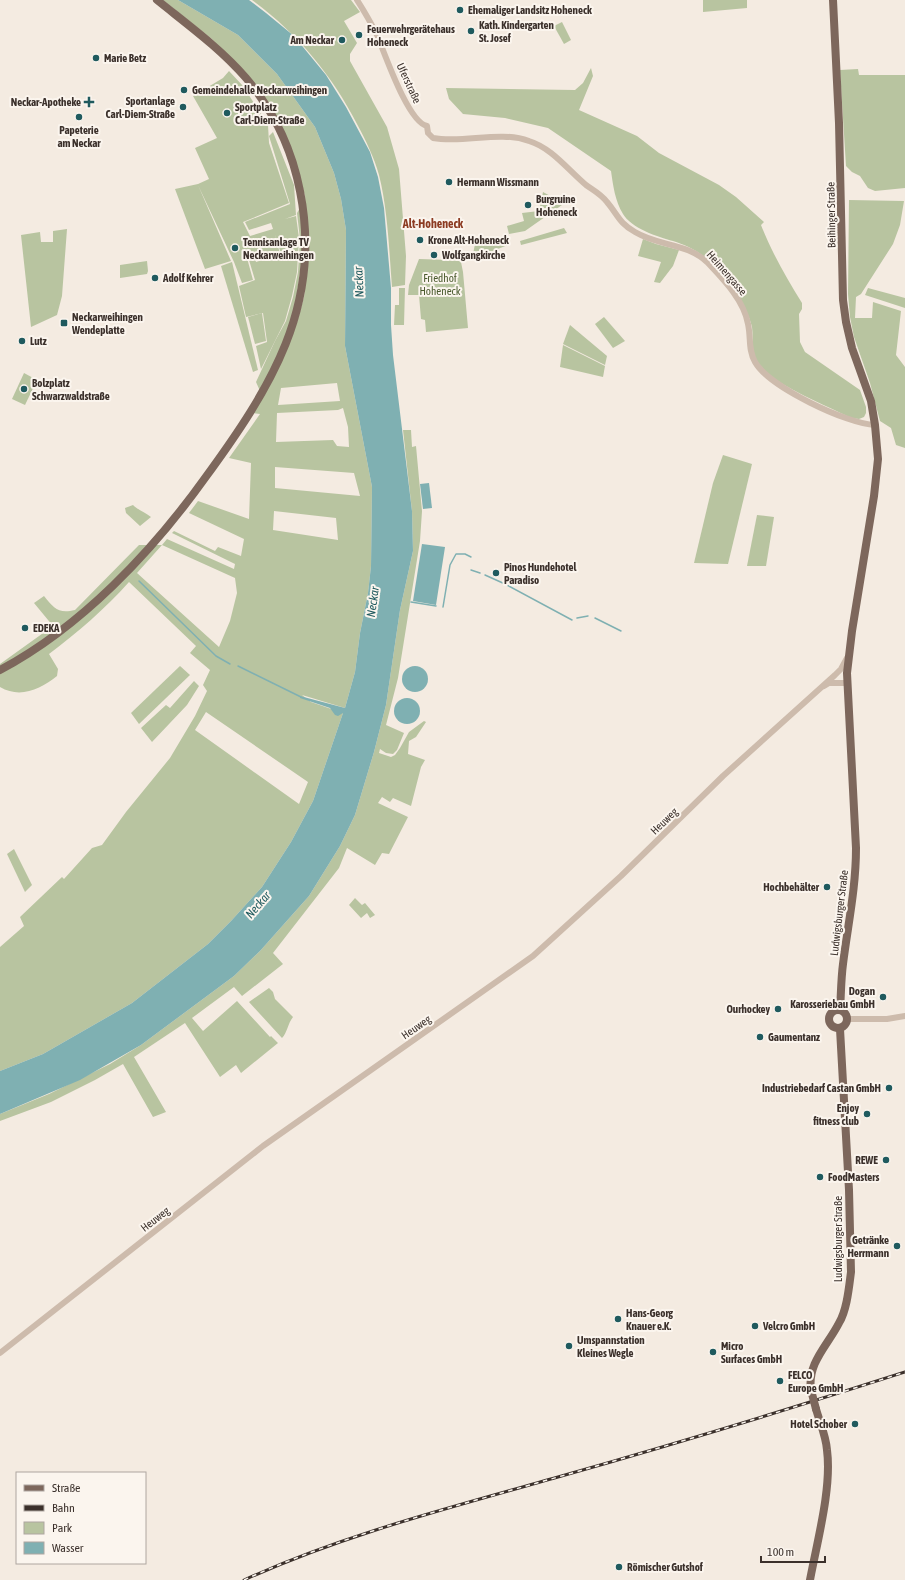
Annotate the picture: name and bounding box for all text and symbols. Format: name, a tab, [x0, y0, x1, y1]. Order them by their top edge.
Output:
place label: Ehemaliger Landsitz Hoheneck	[468, 4, 592, 16]
marker: Ehemaliger Landsitz Hoheneck	[455, 5, 465, 15]
place label: Kath. Kindergarten St. Josef	[479, 19, 554, 44]
place label: Feuerwehrgerätehaus Hoheneck	[367, 23, 455, 48]
marker: Kath. Kindergarten St. Josef	[466, 26, 476, 36]
marker: Feuerwehrgerätehaus Hoheneck	[354, 30, 364, 40]
place label: Am Neckar	[289, 34, 335, 46]
marker: Am Neckar	[337, 35, 347, 45]
place label: Marie Betz	[104, 52, 146, 64]
marker: Marie Betz	[91, 53, 101, 63]
street label: Uferstraße	[394, 61, 424, 105]
place label: Gemeindehalle Neckarweihingen	[192, 84, 327, 96]
marker: Gemeindehalle Neckarweihingen	[179, 85, 189, 95]
place label: Sportanlage Carl-Diem-Straße	[106, 95, 175, 120]
place label: Neckar-Apotheke	[11, 96, 81, 108]
marker: Neckar-Apotheke	[84, 97, 94, 107]
place label: Sportplatz Carl-Diem-Straße	[235, 101, 304, 126]
marker: Sportanlage Carl-Diem-Straße	[178, 102, 188, 112]
marker: Sportplatz Carl-Diem-Straße	[222, 108, 232, 118]
marker: Papeterie am Neckar	[74, 112, 84, 122]
place label: Papeterie am Neckar	[57, 124, 101, 149]
place label: Hermann Wissmann	[457, 176, 539, 188]
marker: Hermann Wissmann	[444, 177, 454, 187]
street label: Beihinger Straße	[824, 182, 838, 248]
place label: Burgruine Hoheneck	[536, 193, 577, 218]
marker: Burgruine Hoheneck	[523, 200, 533, 210]
district label: Alt-Hoheneck	[402, 217, 464, 231]
place label: Krone Alt-Hoheneck	[428, 234, 509, 246]
marker: Krone Alt-Hoheneck	[415, 235, 425, 245]
place label: Tennisanlage TV Neckarweihingen	[243, 236, 314, 261]
marker: Tennisanlage TV Neckarweihingen	[230, 243, 240, 253]
street label: Heimengasse	[705, 248, 749, 298]
place label: Wolfgangkirche	[441, 249, 505, 261]
marker: Wolfgangkirche	[429, 250, 439, 260]
water label: Neckar	[351, 266, 367, 298]
place label: Adolf Kehrer	[162, 272, 214, 284]
park label: Friedhof Hoheneck	[419, 272, 461, 297]
marker: Adolf Kehrer	[150, 273, 160, 283]
place label: Neckarweihingen Wendeplatte	[71, 311, 143, 336]
marker: Neckarweihingen Wendeplatte	[59, 318, 69, 328]
place label: Lutz	[30, 335, 47, 347]
marker: Lutz	[17, 336, 27, 346]
place label: Bolzplatz Schwarzwaldstraße	[32, 377, 110, 402]
marker: Bolzplatz Schwarzwaldstraße	[19, 384, 29, 394]
place label: Pinos Hundehotel Paradiso	[504, 561, 578, 586]
marker: Pinos Hundehotel Paradiso	[491, 568, 501, 578]
water label: Neckar	[364, 585, 382, 618]
place label: EDEKA	[33, 622, 60, 634]
marker: EDEKA	[20, 623, 30, 633]
street label: Heuweg	[648, 805, 680, 837]
street label: Ludwigsburger Straße	[828, 869, 850, 957]
place label: Hochbehälter	[763, 881, 820, 893]
marker: Hochbehälter	[822, 882, 832, 892]
water label: Neckar	[243, 888, 274, 921]
place label: Dogan Karosseriebau GmbH	[790, 985, 875, 1010]
marker: Dogan Karosseriebau GmbH	[878, 992, 888, 1002]
place label: Ourhockey	[726, 1003, 770, 1015]
marker: Ourhockey	[773, 1004, 783, 1014]
street label: Heuweg	[399, 1013, 433, 1041]
place label: Gaumentanz	[768, 1031, 820, 1043]
marker: Gaumentanz	[755, 1032, 765, 1042]
place label: Industriebedarf Castan GmbH	[762, 1082, 881, 1094]
marker: Industriebedarf Castan GmbH	[884, 1083, 894, 1093]
place label: Enjoy fitness club	[812, 1102, 859, 1127]
marker: Enjoy fitness club	[862, 1109, 872, 1119]
place label: REWE	[855, 1154, 878, 1166]
marker: REWE	[881, 1155, 891, 1165]
place label: FoodMasters	[828, 1171, 879, 1183]
marker: FoodMasters	[815, 1172, 825, 1182]
street label: Ludwigsburger Straße	[832, 1196, 844, 1282]
street label: Heuweg	[138, 1204, 172, 1234]
place label: Getränke Herrmann	[847, 1234, 889, 1259]
marker: Getränke Herrmann	[892, 1241, 902, 1251]
place label: Hans-Georg Knauer e.K.	[626, 1307, 673, 1332]
marker: Hans-Georg Knauer e.K.	[613, 1314, 623, 1324]
place label: Velcro GmbH	[762, 1320, 815, 1332]
marker: Velcro GmbH	[750, 1321, 760, 1331]
place label: Umspannstation Kleines Wegle	[577, 1334, 645, 1359]
place label: Micro Surfaces GmbH	[721, 1340, 782, 1365]
marker: Umspannstation Kleines Wegle	[564, 1341, 574, 1351]
marker: Micro Surfaces GmbH	[708, 1347, 718, 1357]
place label: FELCO Europe GmbH	[788, 1369, 843, 1394]
marker: FELCO Europe GmbH	[775, 1376, 785, 1386]
place label: Hotel Schober	[790, 1418, 848, 1430]
marker: Hotel Schober	[850, 1419, 860, 1429]
legend	[16, 1472, 146, 1564]
text: Straße	[52, 1481, 80, 1495]
text: Bahn	[52, 1501, 75, 1515]
text: Park	[52, 1521, 73, 1535]
scale bar	[761, 1538, 825, 1564]
text: Wasser	[52, 1541, 84, 1555]
text: 100 m	[767, 1545, 794, 1559]
place label: Römischer Gutshof	[627, 1561, 704, 1573]
marker: Römischer Gutshof	[614, 1562, 624, 1572]

